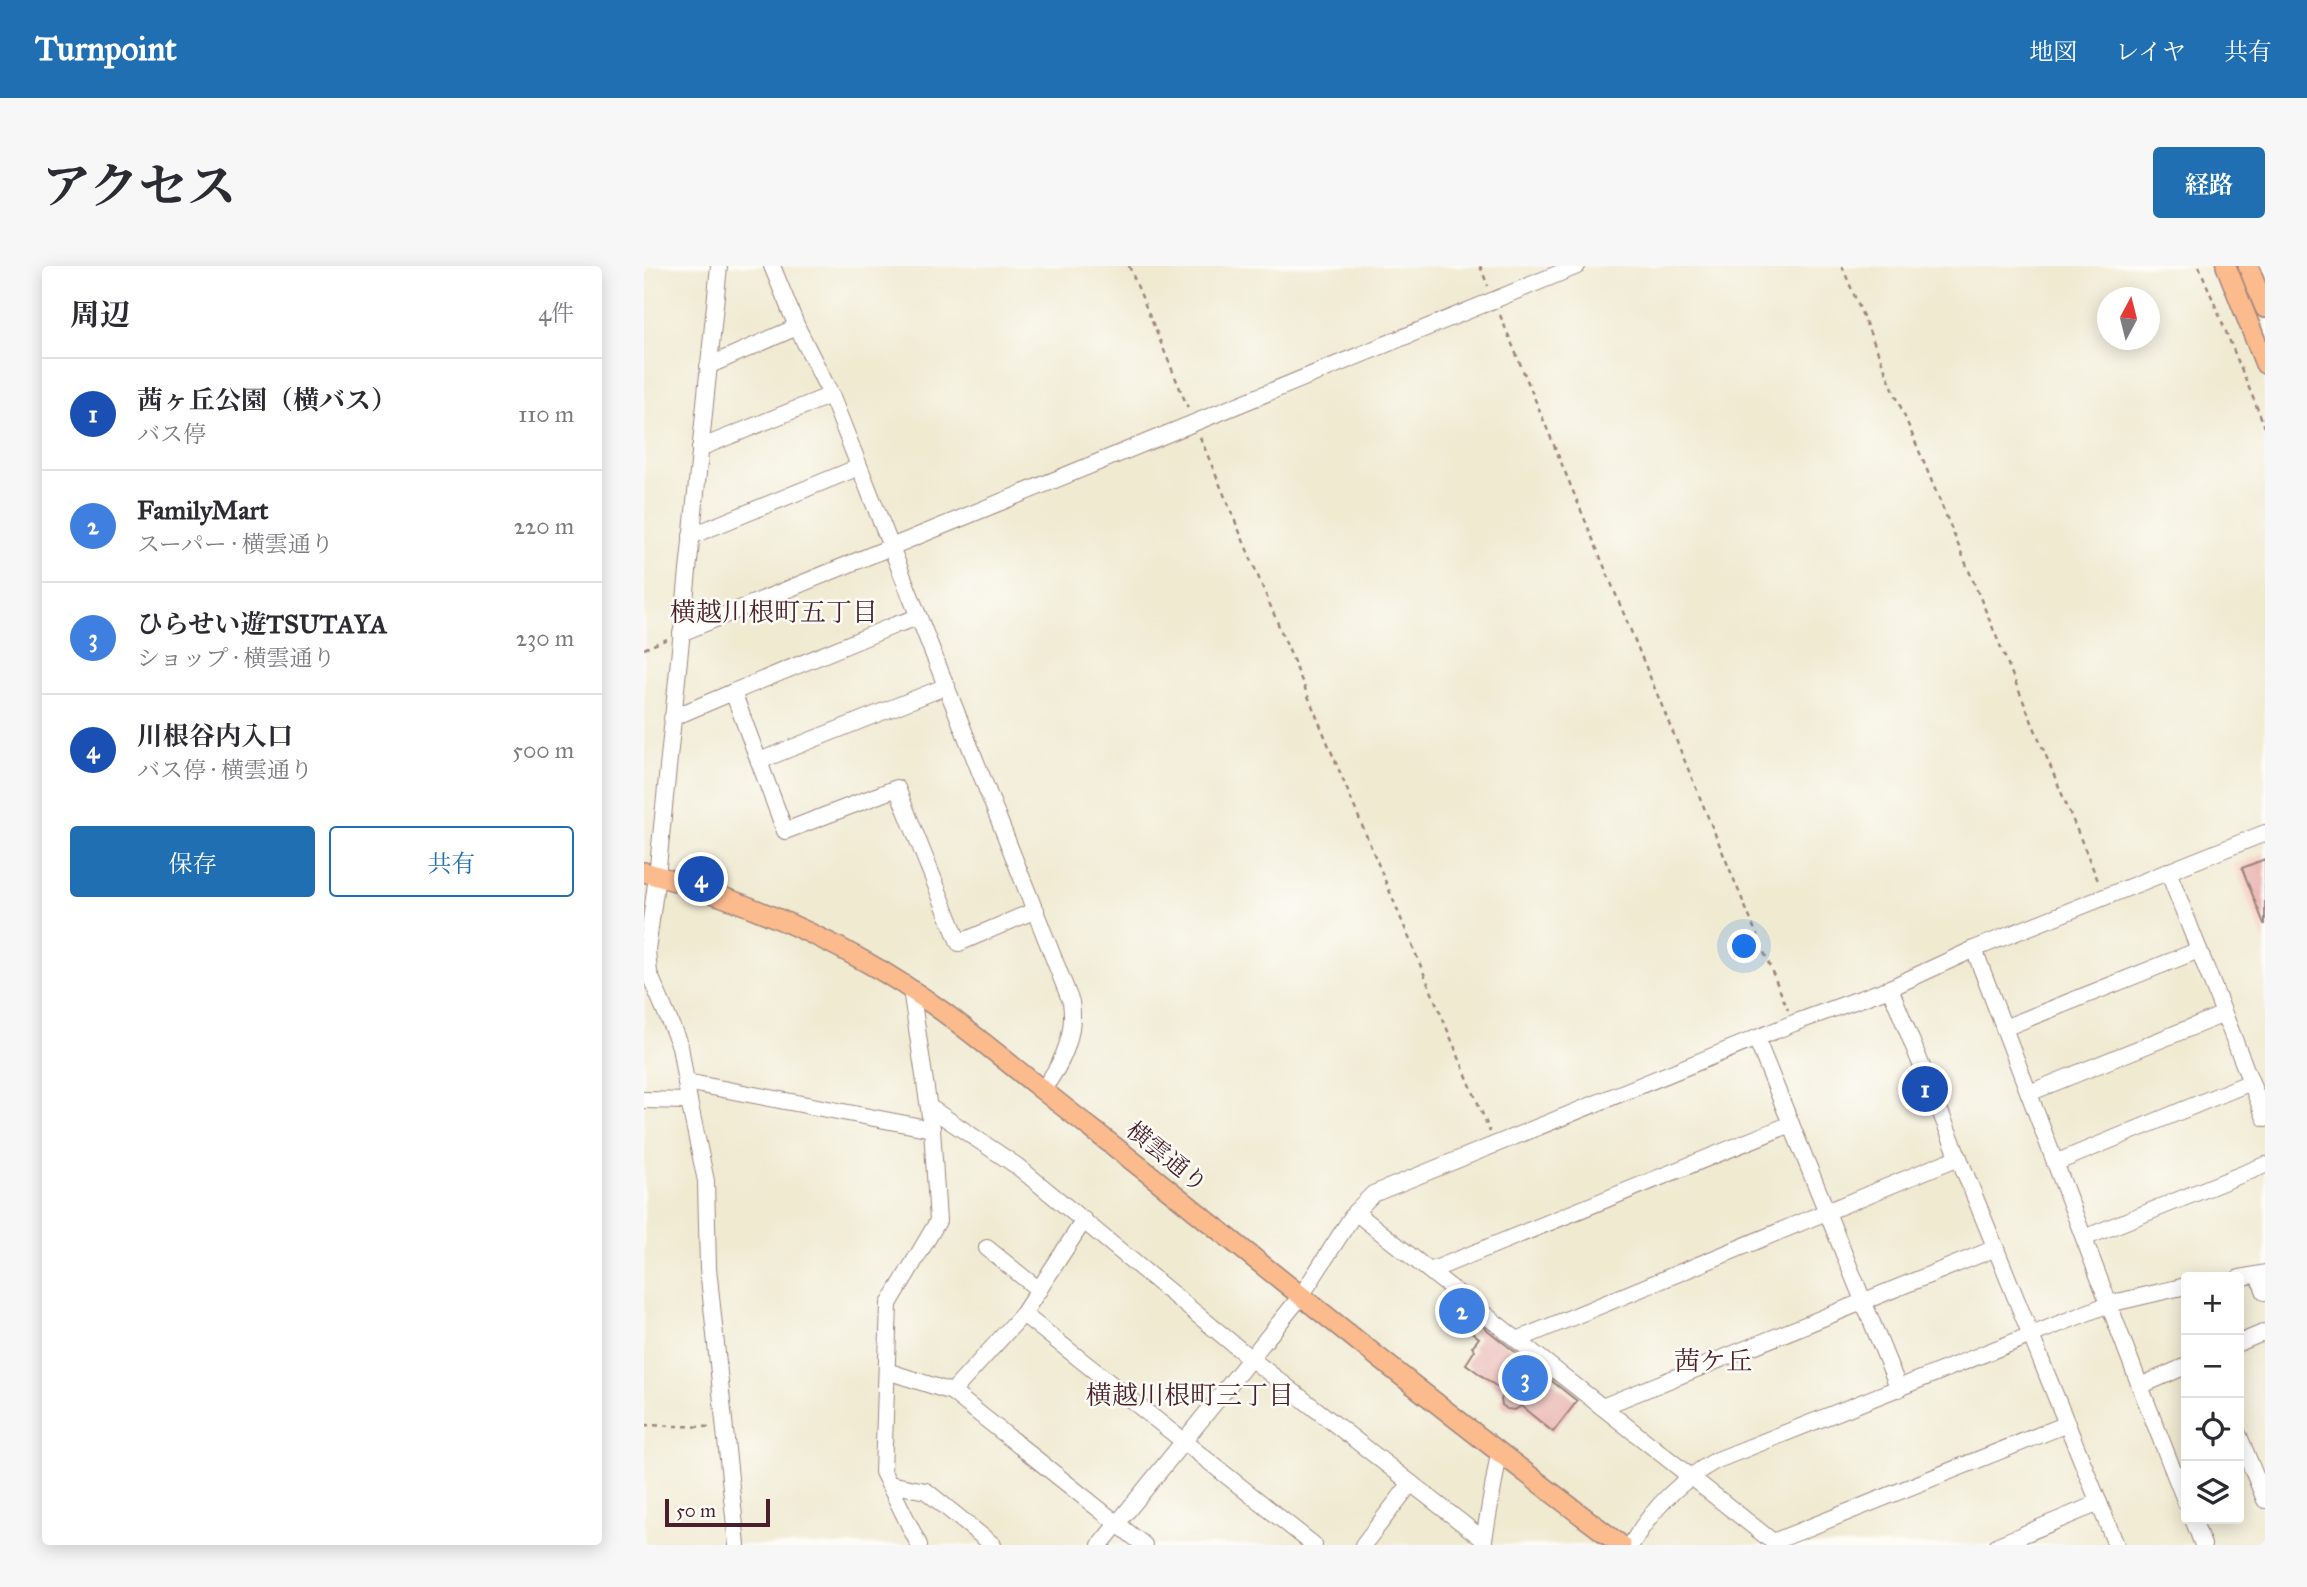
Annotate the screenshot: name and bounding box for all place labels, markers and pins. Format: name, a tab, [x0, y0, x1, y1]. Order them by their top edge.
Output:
pin: 4	[678, 853, 724, 905]
pin: 1	[1902, 1063, 1948, 1115]
pin: 2	[1439, 1285, 1485, 1337]
pin: 3	[1502, 1352, 1548, 1404]

